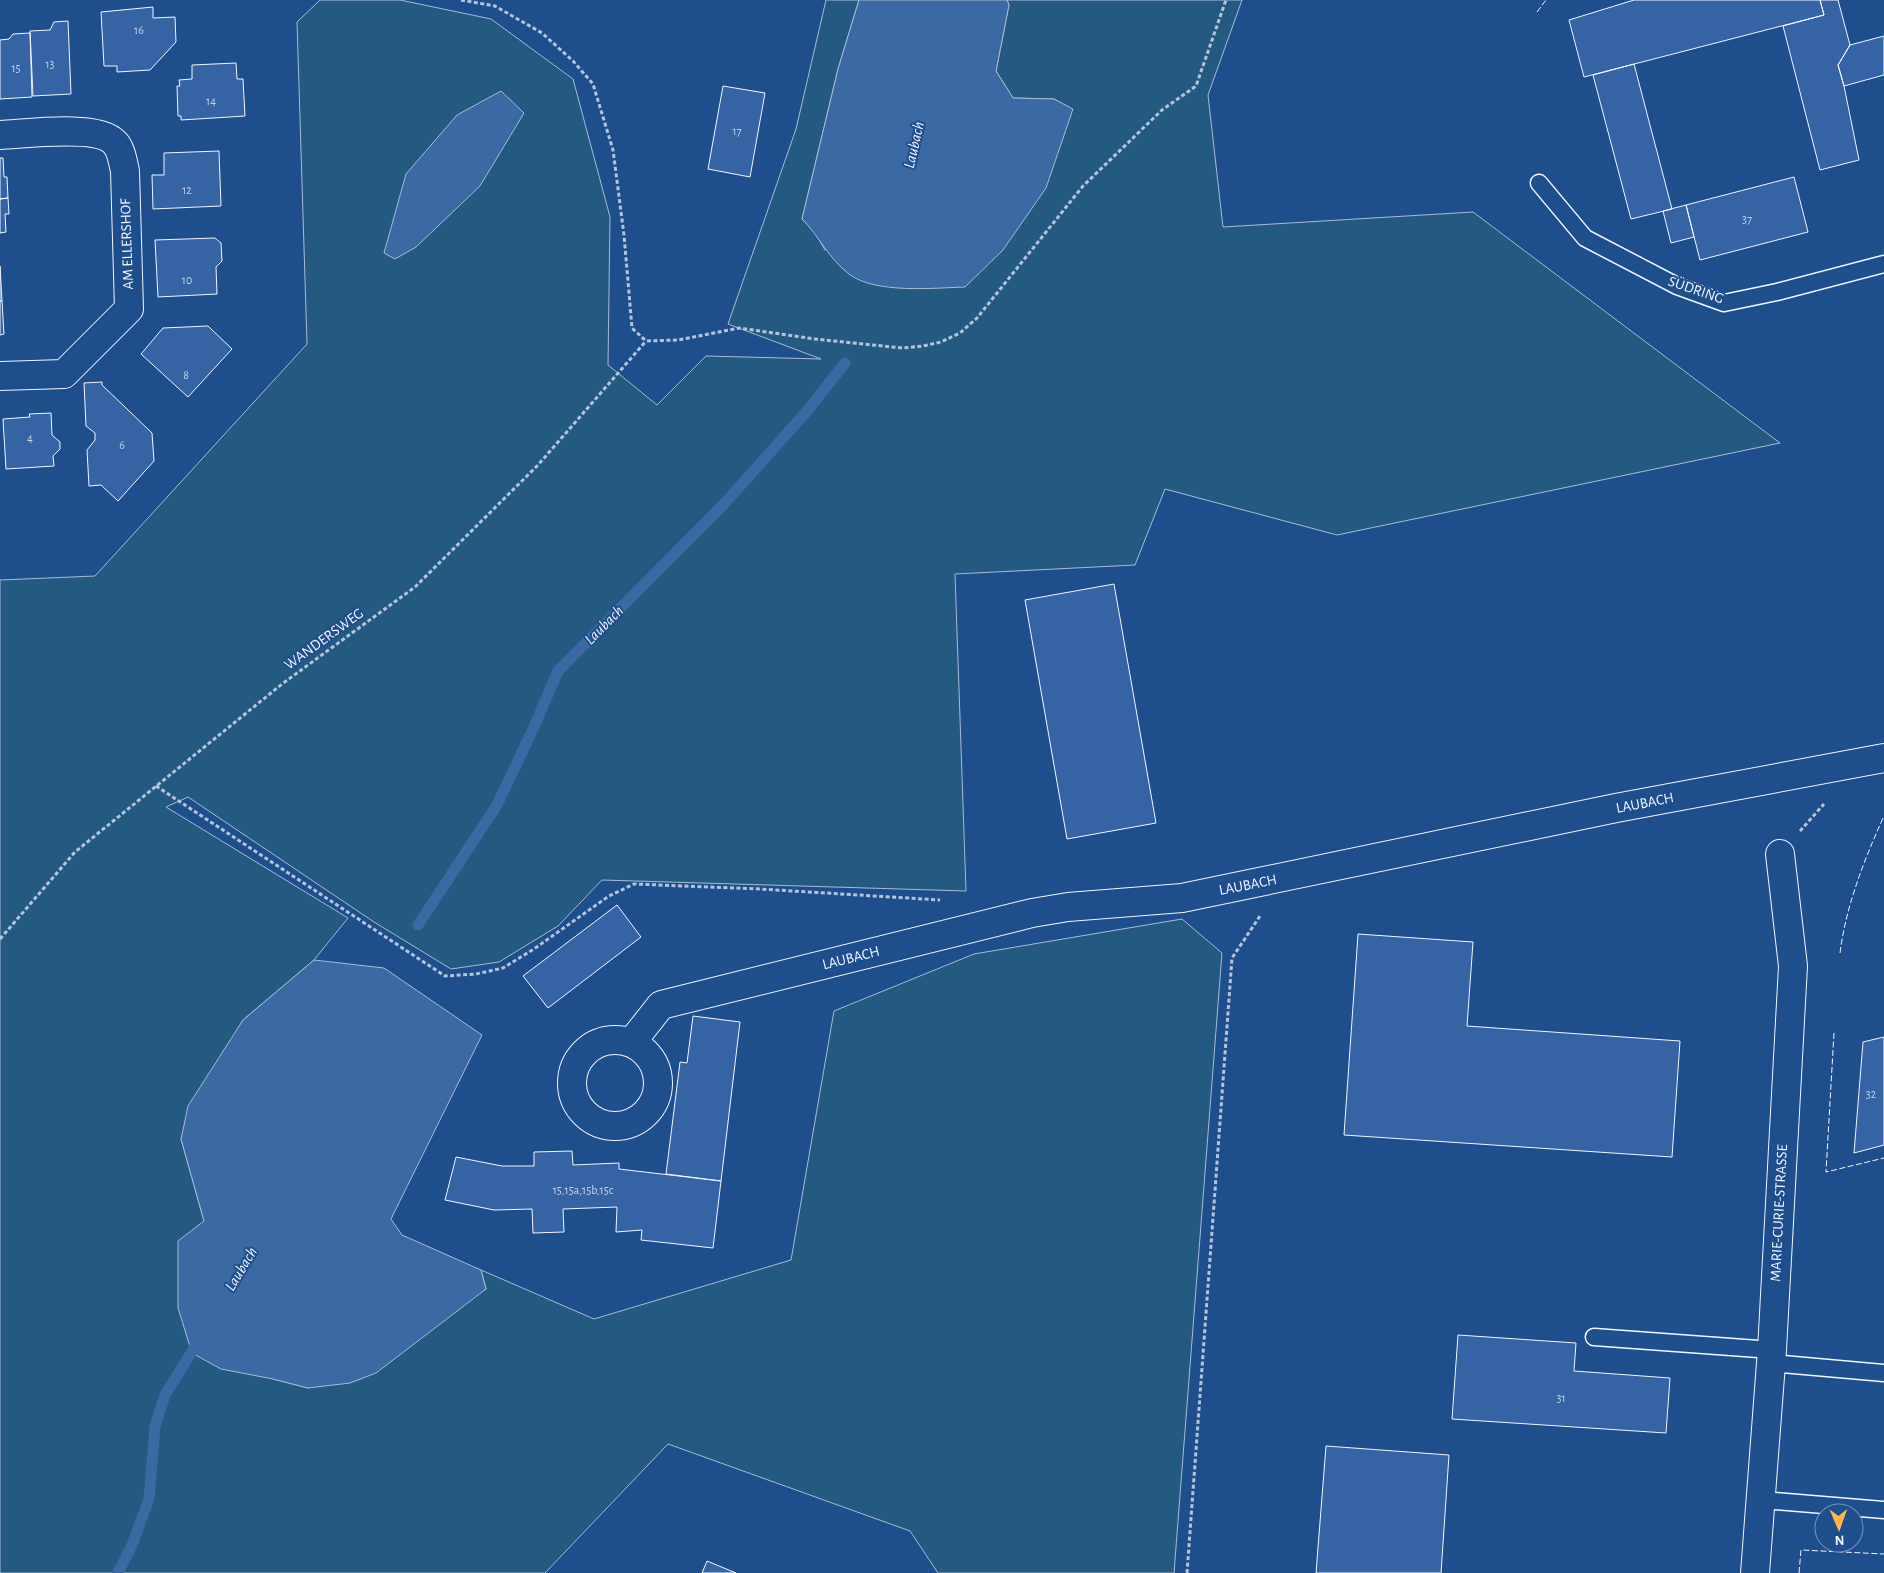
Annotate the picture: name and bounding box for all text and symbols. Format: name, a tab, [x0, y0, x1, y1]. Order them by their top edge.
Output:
house number: 16	[134, 24, 144, 36]
house number: 13	[45, 58, 55, 70]
house number: 15	[11, 62, 21, 74]
house number: 14	[206, 95, 216, 107]
water label: Laubach	[901, 120, 927, 170]
house number: 17	[732, 125, 742, 137]
house number: 12	[182, 184, 192, 196]
street label: AM ELLERSHOF	[118, 198, 136, 290]
house number: 37	[1742, 213, 1752, 225]
street label: SÜDRING	[1666, 272, 1726, 306]
house number: 10	[182, 274, 192, 286]
house number: 8	[183, 369, 189, 381]
house number: 4	[27, 432, 33, 444]
house number: 6	[119, 439, 125, 451]
water label: Laubach	[581, 602, 627, 648]
street label: WANDERSWEG	[282, 605, 366, 673]
street label: LAUBACH	[1615, 790, 1675, 816]
street label: LAUBACH	[1218, 872, 1278, 898]
street label: LAUBACH	[821, 944, 881, 972]
house number: 32	[1866, 1088, 1877, 1100]
street label: MARIE-CURIE-STRASSE	[1768, 1144, 1790, 1282]
house number: 15,15a,15b,15c	[553, 1184, 614, 1196]
water label: Laubach	[222, 1244, 260, 1294]
house number: 31	[1556, 1392, 1566, 1404]
north arrow	[1814, 1503, 1864, 1553]
text: N	[1834, 1533, 1845, 1547]

